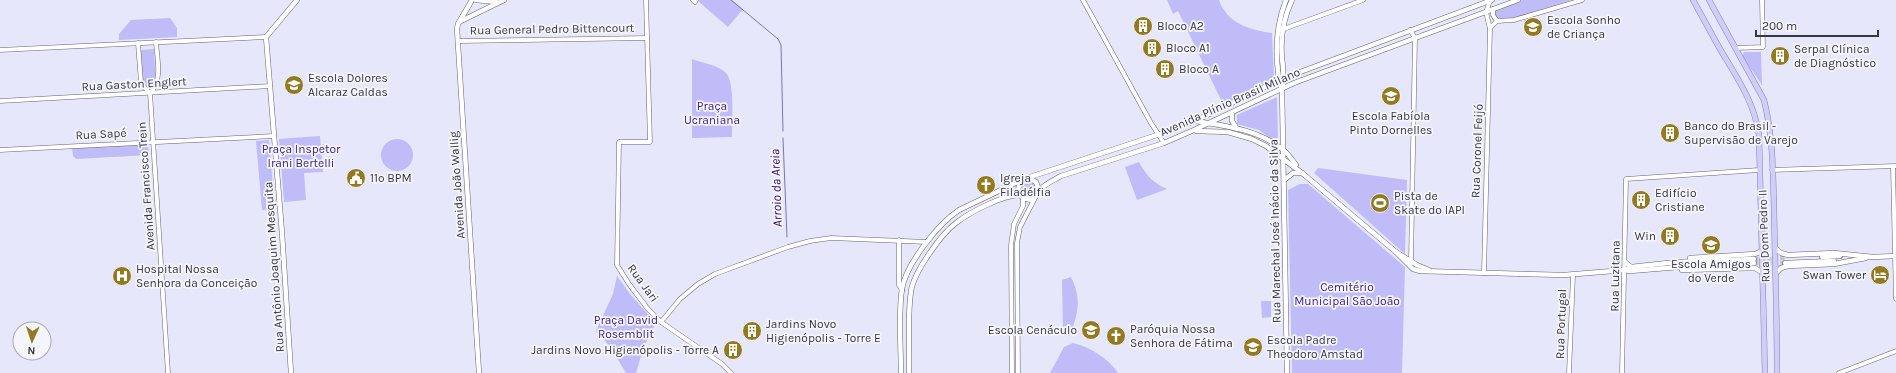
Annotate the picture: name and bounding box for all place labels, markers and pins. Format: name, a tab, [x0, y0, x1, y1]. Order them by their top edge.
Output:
place label: Escola Sonho de Criança	[1547, 13, 1620, 41]
building icon: Bloco A2	[1132, 15, 1154, 37]
school or university icon: Escola Sonho de Criança	[1522, 16, 1544, 38]
place label: Bloco A2	[1157, 19, 1204, 33]
building icon: Bloco A1	[1141, 37, 1163, 59]
place label: Bloco A1	[1166, 41, 1210, 55]
place label: Serpal Clínica de Diagnóstico	[1794, 42, 1876, 70]
building icon: Serpal Clínica de Diagnóstico	[1769, 45, 1791, 67]
building icon: Bloco A	[1154, 58, 1176, 80]
place label: Bloco A	[1179, 62, 1219, 76]
place label: Escola Dolores Alcaraz Caldas	[308, 71, 388, 99]
school or university icon: Escola Dolores Alcaraz Caldas	[283, 74, 305, 96]
school or university icon: Escola Fabíola Pinto Dornelles	[1380, 85, 1402, 107]
place label: Escola Fabíola Pinto Dornelles	[1350, 109, 1432, 137]
place label: Banco do Brasil - Supervisão de Varejo	[1684, 119, 1798, 147]
building icon: Banco do Brasil - Supervisão de Varejo	[1659, 122, 1681, 144]
public building icon: 11º BPM	[345, 167, 367, 189]
place label: 11º BPM	[370, 171, 412, 185]
place label: Igreja Filadélfia	[1000, 171, 1051, 199]
church icon: Igreja Filadélfia	[975, 174, 997, 196]
place label: Edifício Cristiane	[1655, 186, 1705, 214]
place label: Pista de Skate do IAPI	[1394, 189, 1465, 217]
building icon: Edifício Cristiane	[1630, 189, 1652, 211]
sports icon: Pista de Skate do IAPI	[1369, 192, 1391, 214]
building icon: Win	[1659, 225, 1681, 247]
place label: Win	[1634, 229, 1656, 243]
school or university icon: Escola Amigos do Verde	[1700, 234, 1722, 256]
place label: Escola Amigos do Verde	[1671, 257, 1751, 285]
place label: Hospital Nossa Senhora da Conceição	[136, 262, 257, 290]
hotel icon: Swan Tower	[1869, 264, 1891, 286]
hospital icon: Hospital Nossa Senhora da Conceição	[111, 265, 133, 287]
place label: Swan Tower	[1803, 268, 1867, 282]
place label: Jardins Novo Higienópolis - Torre E	[766, 317, 881, 345]
school or university icon: Escola Cenáculo	[1080, 319, 1102, 341]
building icon: Jardins Novo Higienópolis - Torre E	[741, 320, 763, 342]
place label: Paróquia Nossa Senhora de Fátima	[1130, 322, 1233, 350]
place label: Escola Cenáculo	[988, 323, 1077, 337]
church icon: Paróquia Nossa Senhora de Fátima	[1105, 325, 1127, 347]
place label: Escola Padre Theodoro Amstad	[1267, 333, 1363, 361]
school or university icon: Escola Padre Theodoro Amstad	[1242, 336, 1264, 358]
building icon: Jardins Novo Higienópolis - Torre A	[722, 339, 744, 361]
place label: Jardins Novo Higienópolis - Torre A	[531, 343, 719, 357]

